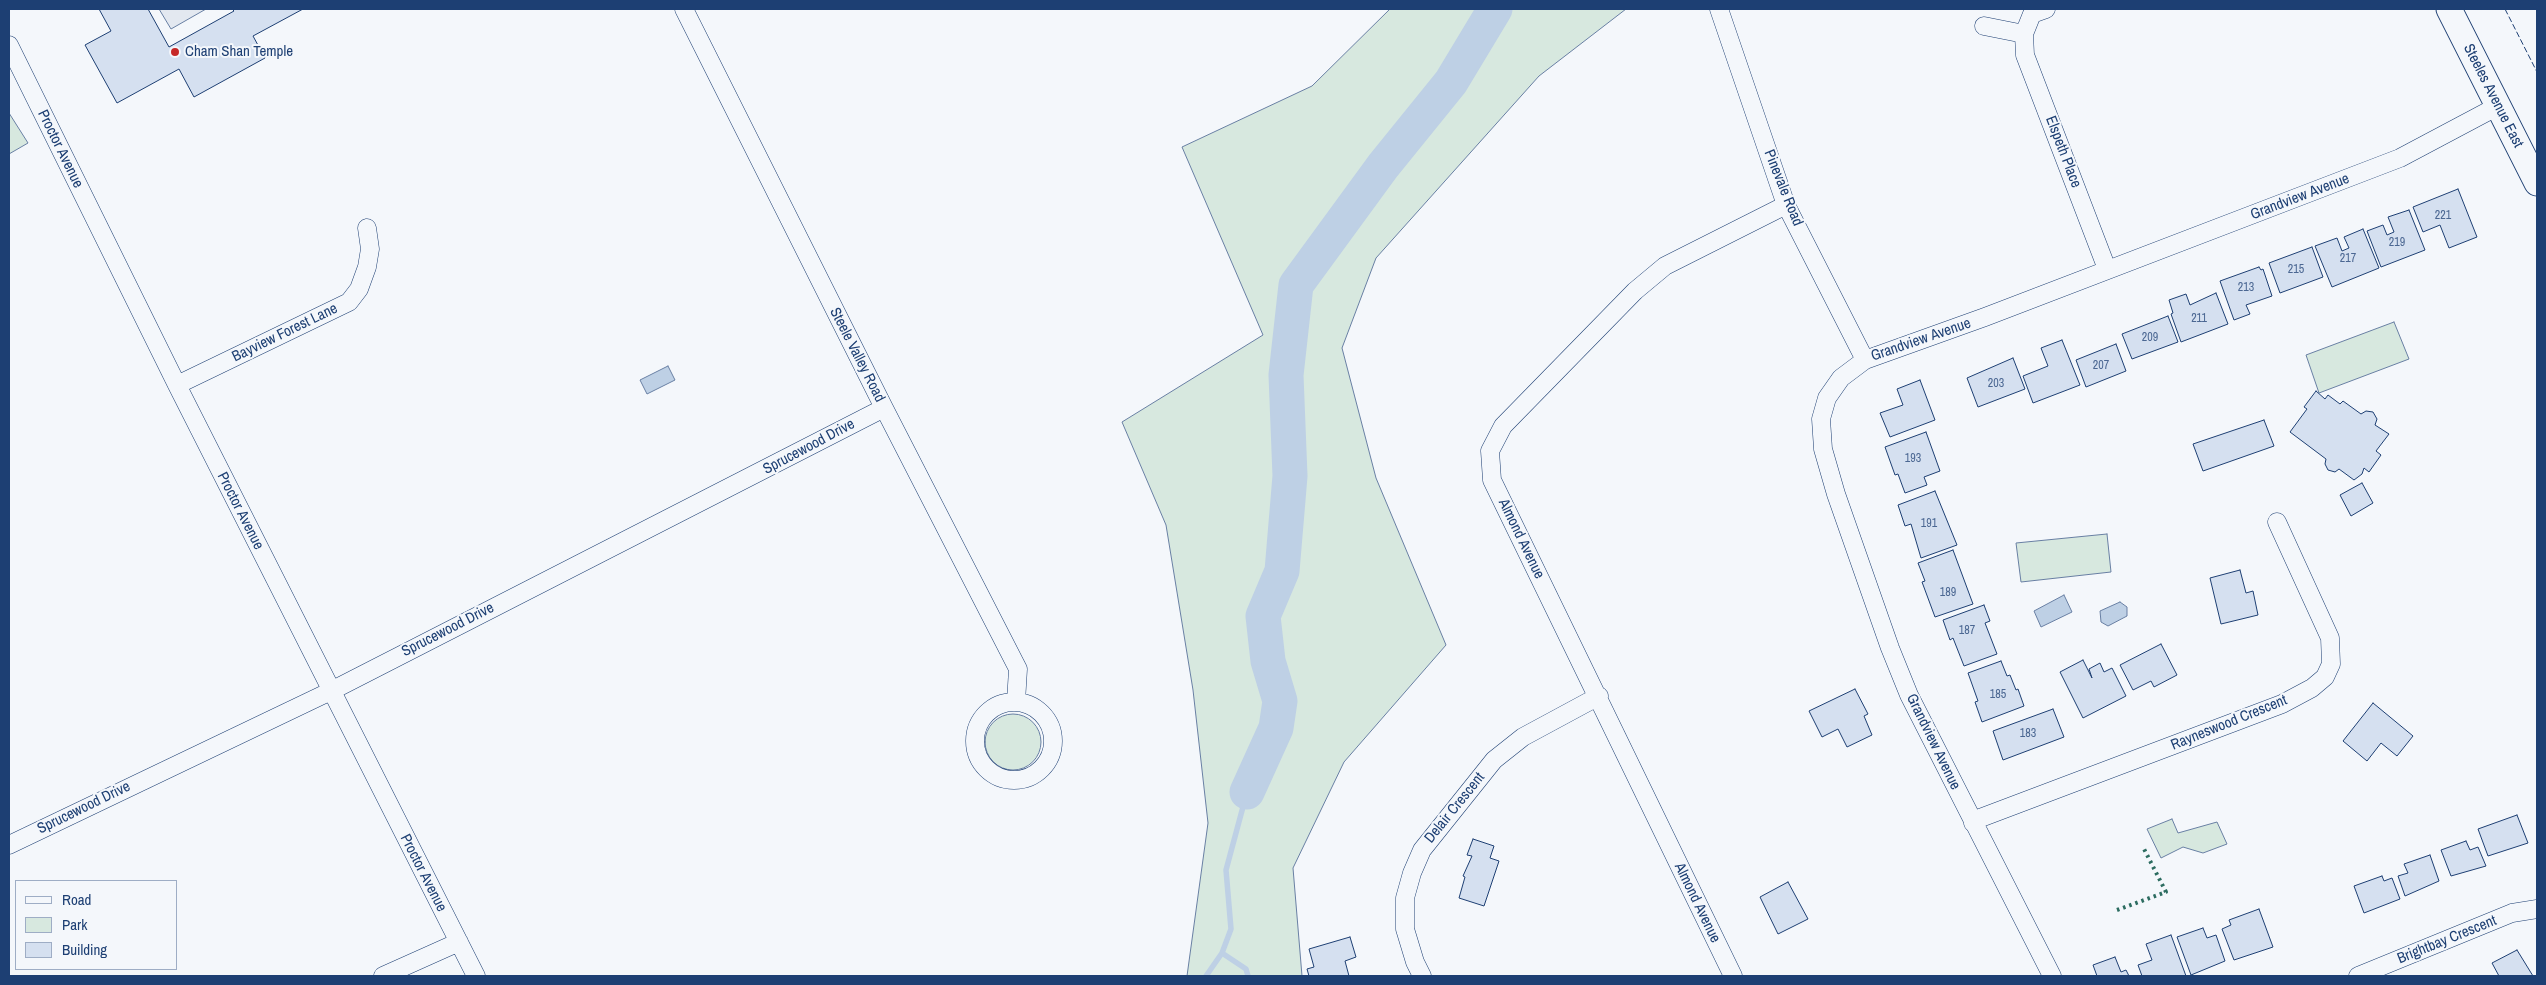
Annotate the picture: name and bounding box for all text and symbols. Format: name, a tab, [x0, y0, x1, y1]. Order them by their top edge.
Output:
street label: Steeles Avenue East	[2459, 41, 2527, 151]
place label: Cham Shan Temple	[185, 43, 293, 61]
marker: Cham Shan Temple	[169, 46, 181, 58]
street label: Proctor Avenue	[33, 107, 87, 191]
street label: Elspeth Place	[2041, 114, 2085, 190]
street label: Pinevale Road	[1760, 147, 1806, 229]
street label: Grandview Avenue	[2248, 170, 2352, 224]
house number: 221	[2435, 209, 2451, 223]
house number: 219	[2389, 236, 2405, 250]
house number: 217	[2340, 252, 2356, 266]
house number: 215	[2288, 263, 2304, 277]
house number: 213	[2238, 281, 2254, 295]
street label: Bayview Forest Lane	[229, 300, 341, 366]
street label: Steele Valley Road	[825, 305, 889, 405]
house number: 211	[2191, 312, 2207, 326]
street label: Grandview Avenue	[1869, 314, 1973, 366]
house number: 209	[2142, 331, 2158, 345]
house number: 207	[2093, 359, 2109, 373]
house number: 203	[1988, 377, 2004, 391]
street label: Sprucewood Drive	[760, 415, 858, 479]
house number: 193	[1905, 452, 1921, 466]
street label: Proctor Avenue	[213, 469, 267, 553]
street label: Almond Avenue	[1494, 496, 1548, 582]
house number: 191	[1921, 517, 1937, 531]
house number: 189	[1940, 586, 1956, 600]
street label: Sprucewood Drive	[399, 599, 497, 661]
house number: 187	[1959, 624, 1975, 638]
house number: 185	[1990, 688, 2006, 702]
street label: Grandview Avenue	[1902, 691, 1964, 793]
street label: Rayneswood Crescent	[2168, 691, 2290, 755]
house number: 183	[2020, 727, 2036, 741]
street label: Delair Crescent	[1421, 769, 1489, 847]
street label: Sprucewood Drive	[35, 778, 133, 838]
street label: Proctor Avenue	[396, 831, 450, 915]
street label: Almond Avenue	[1670, 860, 1724, 946]
legend	[15, 880, 178, 970]
text: Road	[62, 889, 91, 910]
street label: Brightbay Crescent	[2395, 912, 2499, 968]
text: Park	[62, 914, 87, 935]
text: Building	[62, 939, 107, 960]

